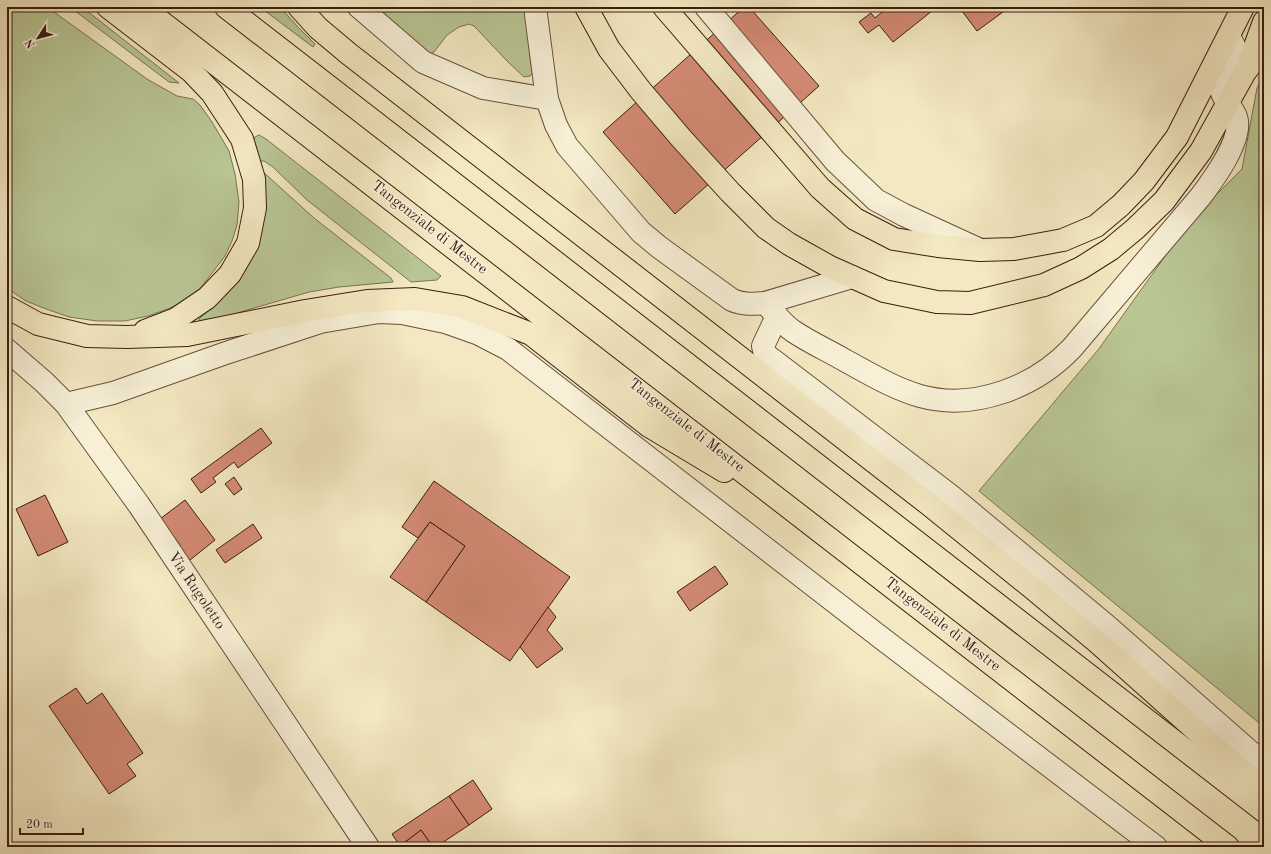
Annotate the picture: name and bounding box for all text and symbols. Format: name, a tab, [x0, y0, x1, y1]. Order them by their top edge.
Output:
north arrow	[18, 18, 58, 58]
text: N	[24, 36, 38, 50]
street label: Tangenziale di Mestre	[368, 178, 490, 278]
street label: Tangenziale di Mestre	[625, 376, 747, 476]
street label: Via Rugoletto	[165, 550, 227, 632]
street label: Tangenziale di Mestre	[881, 575, 1003, 675]
scale bar	[20, 810, 83, 836]
text: 20 m	[26, 819, 53, 831]

